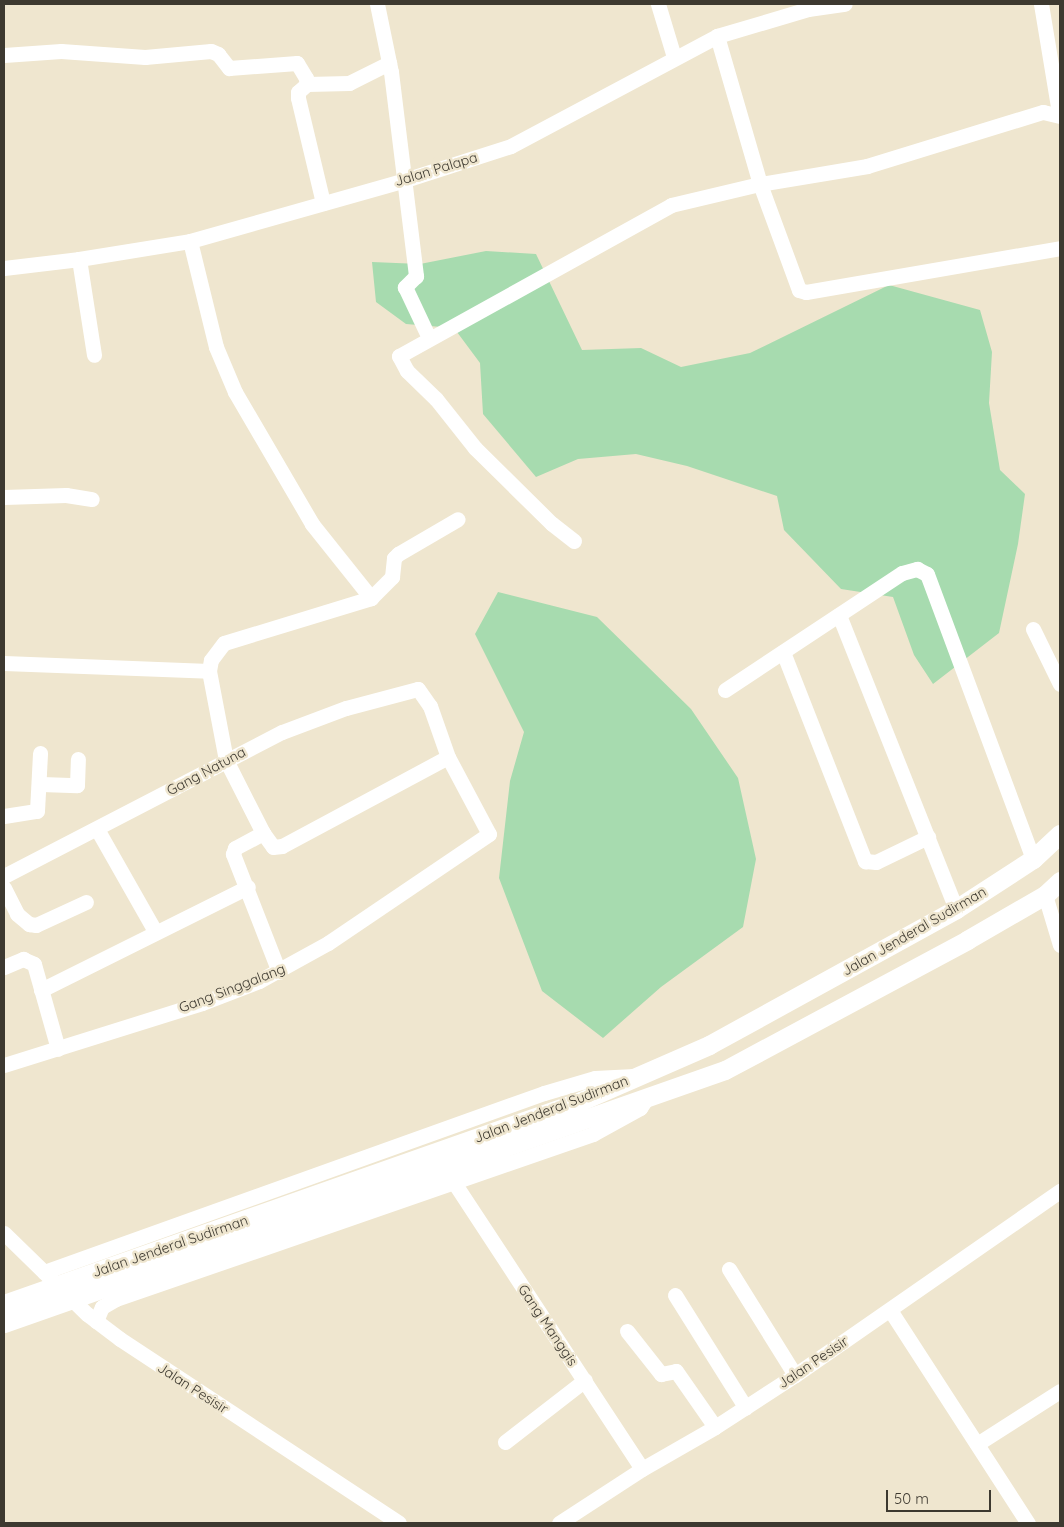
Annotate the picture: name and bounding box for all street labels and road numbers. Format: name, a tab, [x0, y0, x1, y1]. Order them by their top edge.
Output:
street label: Jalan Palapa	[393, 148, 479, 190]
street label: Gang Natuna	[164, 743, 248, 799]
street label: Jalan Jenderal Sudirman	[839, 883, 989, 979]
street label: Gang Singgalang	[177, 960, 287, 1016]
street label: Jalan Jenderal Sudirman	[472, 1072, 630, 1146]
street label: Jalan Jenderal Sudirman	[90, 1211, 250, 1281]
street label: Gang Manggis	[515, 1281, 581, 1369]
street label: Jalan Pesisir	[775, 1332, 851, 1392]
street label: Jalan Pesisir	[155, 1359, 231, 1417]

